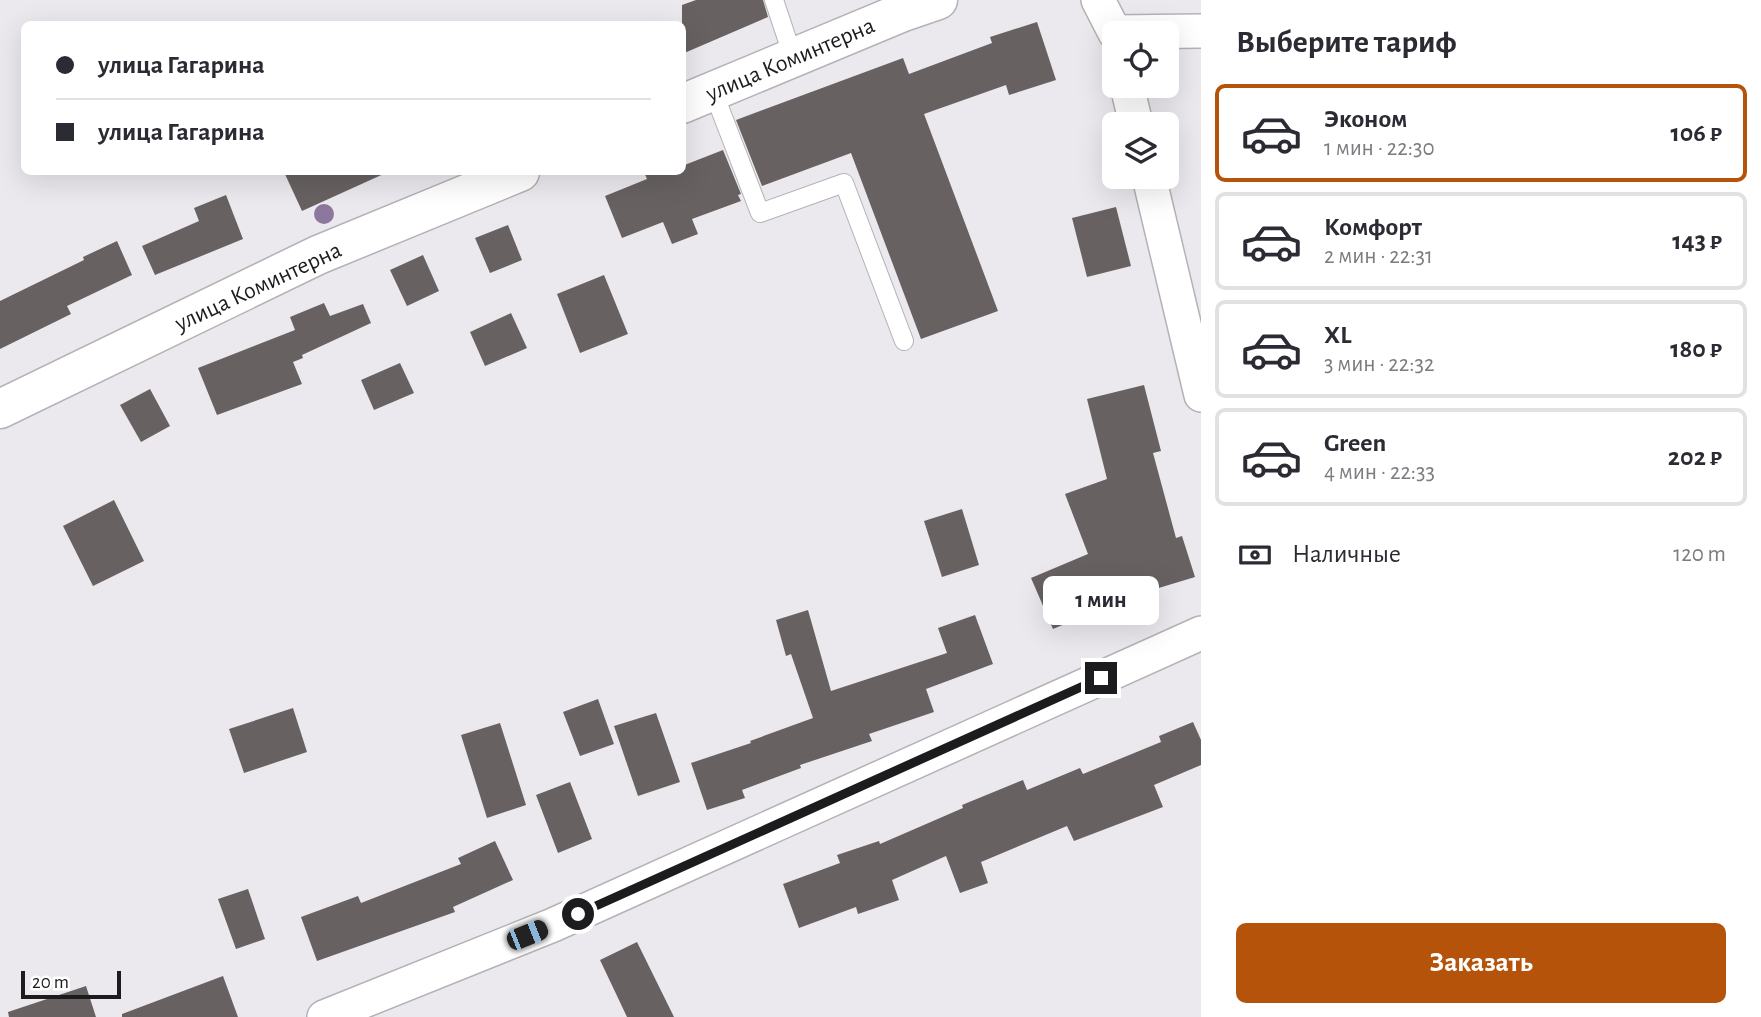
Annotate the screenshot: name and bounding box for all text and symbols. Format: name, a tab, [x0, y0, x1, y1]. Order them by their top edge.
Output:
street label: улица Коминтерна	[702, 14, 878, 107]
map controls	[1102, 21, 1179, 189]
button: locate	[1102, 21, 1179, 98]
text: Выберите тариф	[1236, 26, 1457, 58]
text: улица Гагарина	[98, 52, 265, 78]
icon: car	[1240, 102, 1303, 165]
text: Эконом	[1324, 106, 1407, 132]
button: layers	[1102, 112, 1179, 189]
text: улица Гагарина	[98, 119, 265, 145]
text: 106 ₽	[1670, 120, 1722, 146]
text: 1 мин · 22:30	[1324, 137, 1435, 160]
icon: car	[1240, 210, 1303, 273]
text: Комфорт	[1324, 214, 1422, 240]
text: 143 ₽	[1672, 228, 1722, 254]
street label: улица Коминтерна	[171, 238, 345, 336]
text: 2 мин · 22:31	[1324, 245, 1433, 268]
icon: car	[1240, 318, 1303, 381]
text: XL	[1324, 322, 1351, 348]
text: 180 ₽	[1670, 336, 1722, 362]
text: 3 мин · 22:32	[1324, 353, 1434, 376]
icon: car	[1240, 426, 1303, 489]
text: Green	[1324, 430, 1386, 456]
text: 202 ₽	[1668, 444, 1722, 470]
text: 4 мин · 22:33	[1324, 461, 1435, 484]
icon: cash	[1236, 536, 1274, 574]
text: Наличные	[1292, 541, 1401, 567]
text: 120 m	[1673, 543, 1726, 566]
callout: 1 мин	[1043, 576, 1159, 626]
text: 1 мин	[1075, 589, 1127, 612]
route end	[1085, 662, 1117, 694]
route start	[562, 898, 594, 930]
car	[504, 917, 551, 953]
button: Заказать	[1236, 923, 1726, 1003]
scale bar	[21, 968, 121, 1000]
text: 20 m	[32, 973, 69, 992]

